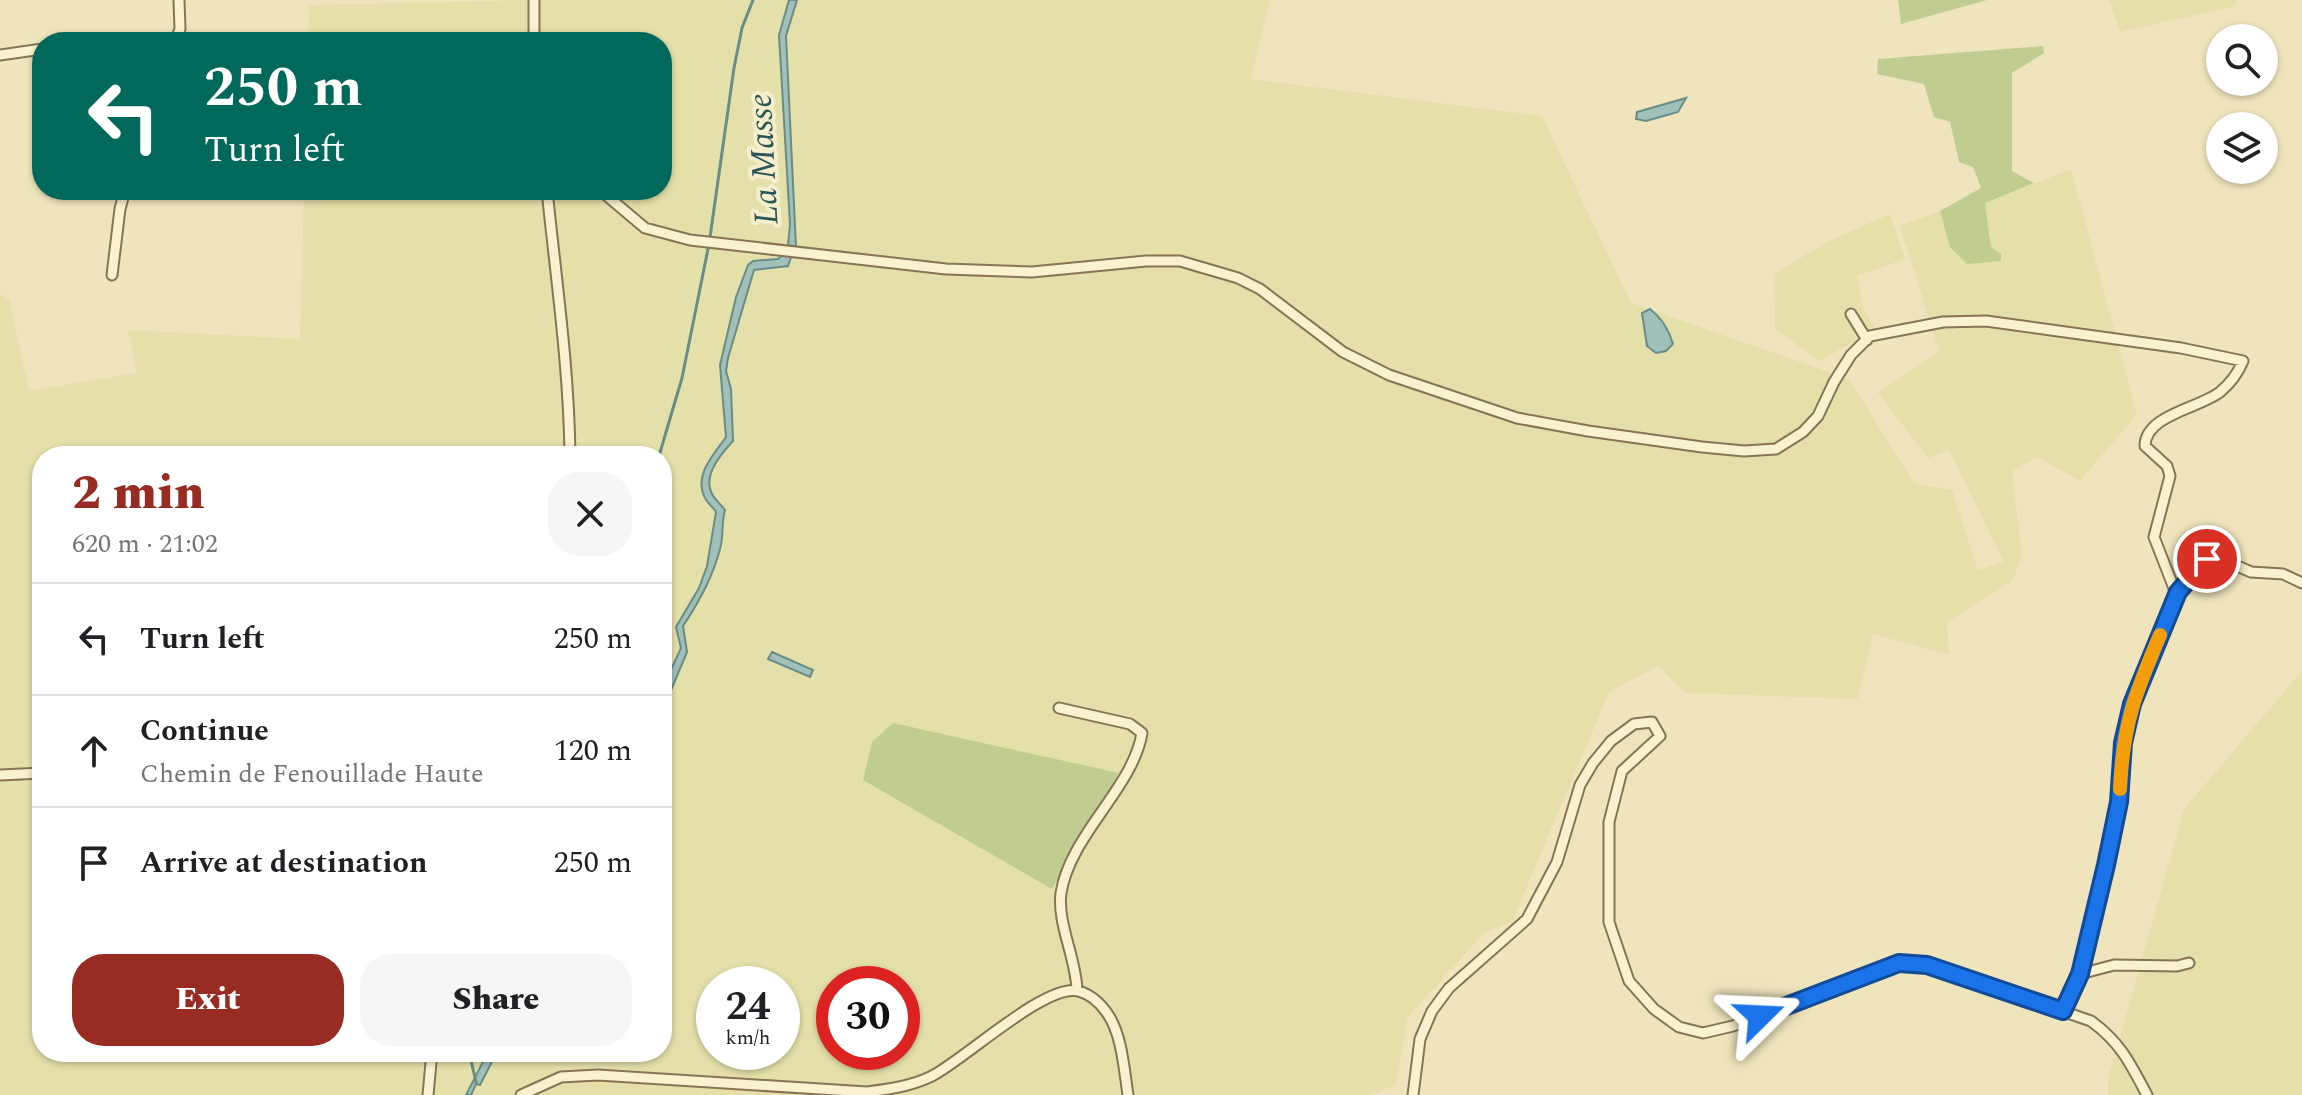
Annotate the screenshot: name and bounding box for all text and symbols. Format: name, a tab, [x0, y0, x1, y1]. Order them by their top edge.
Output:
map controls	[2206, 24, 2278, 184]
button: search	[2206, 24, 2278, 96]
text: 250 m	[204, 46, 363, 131]
icon: left	[72, 64, 176, 168]
water label: La Masse	[735, 92, 793, 226]
button: layers	[2206, 112, 2278, 184]
text: Turn left	[204, 123, 345, 178]
text: 2 min	[72, 457, 205, 530]
button: close	[548, 472, 632, 556]
text: 620 m · 21:02	[72, 524, 218, 564]
pin	[2173, 525, 2241, 593]
icon: arrive	[2185, 537, 2229, 581]
text: Turn left	[140, 616, 265, 662]
text: 250 m	[554, 616, 632, 662]
icon: left	[72, 617, 116, 661]
text: Continue	[140, 708, 269, 754]
text: 120 m	[554, 728, 632, 774]
icon: ahead	[72, 729, 116, 773]
text: Chemin de Fenouillade Haute	[140, 754, 484, 794]
text: Arrive at destination	[140, 840, 427, 886]
text: 250 m	[554, 840, 632, 886]
icon: arrive	[72, 841, 116, 885]
button: Exit	[72, 954, 344, 1046]
button: Share	[360, 954, 632, 1046]
speed limit sign: 30	[816, 966, 920, 1070]
position arrow	[1718, 974, 1802, 1058]
text: 24	[726, 977, 770, 1038]
text: km/h	[726, 1023, 771, 1053]

